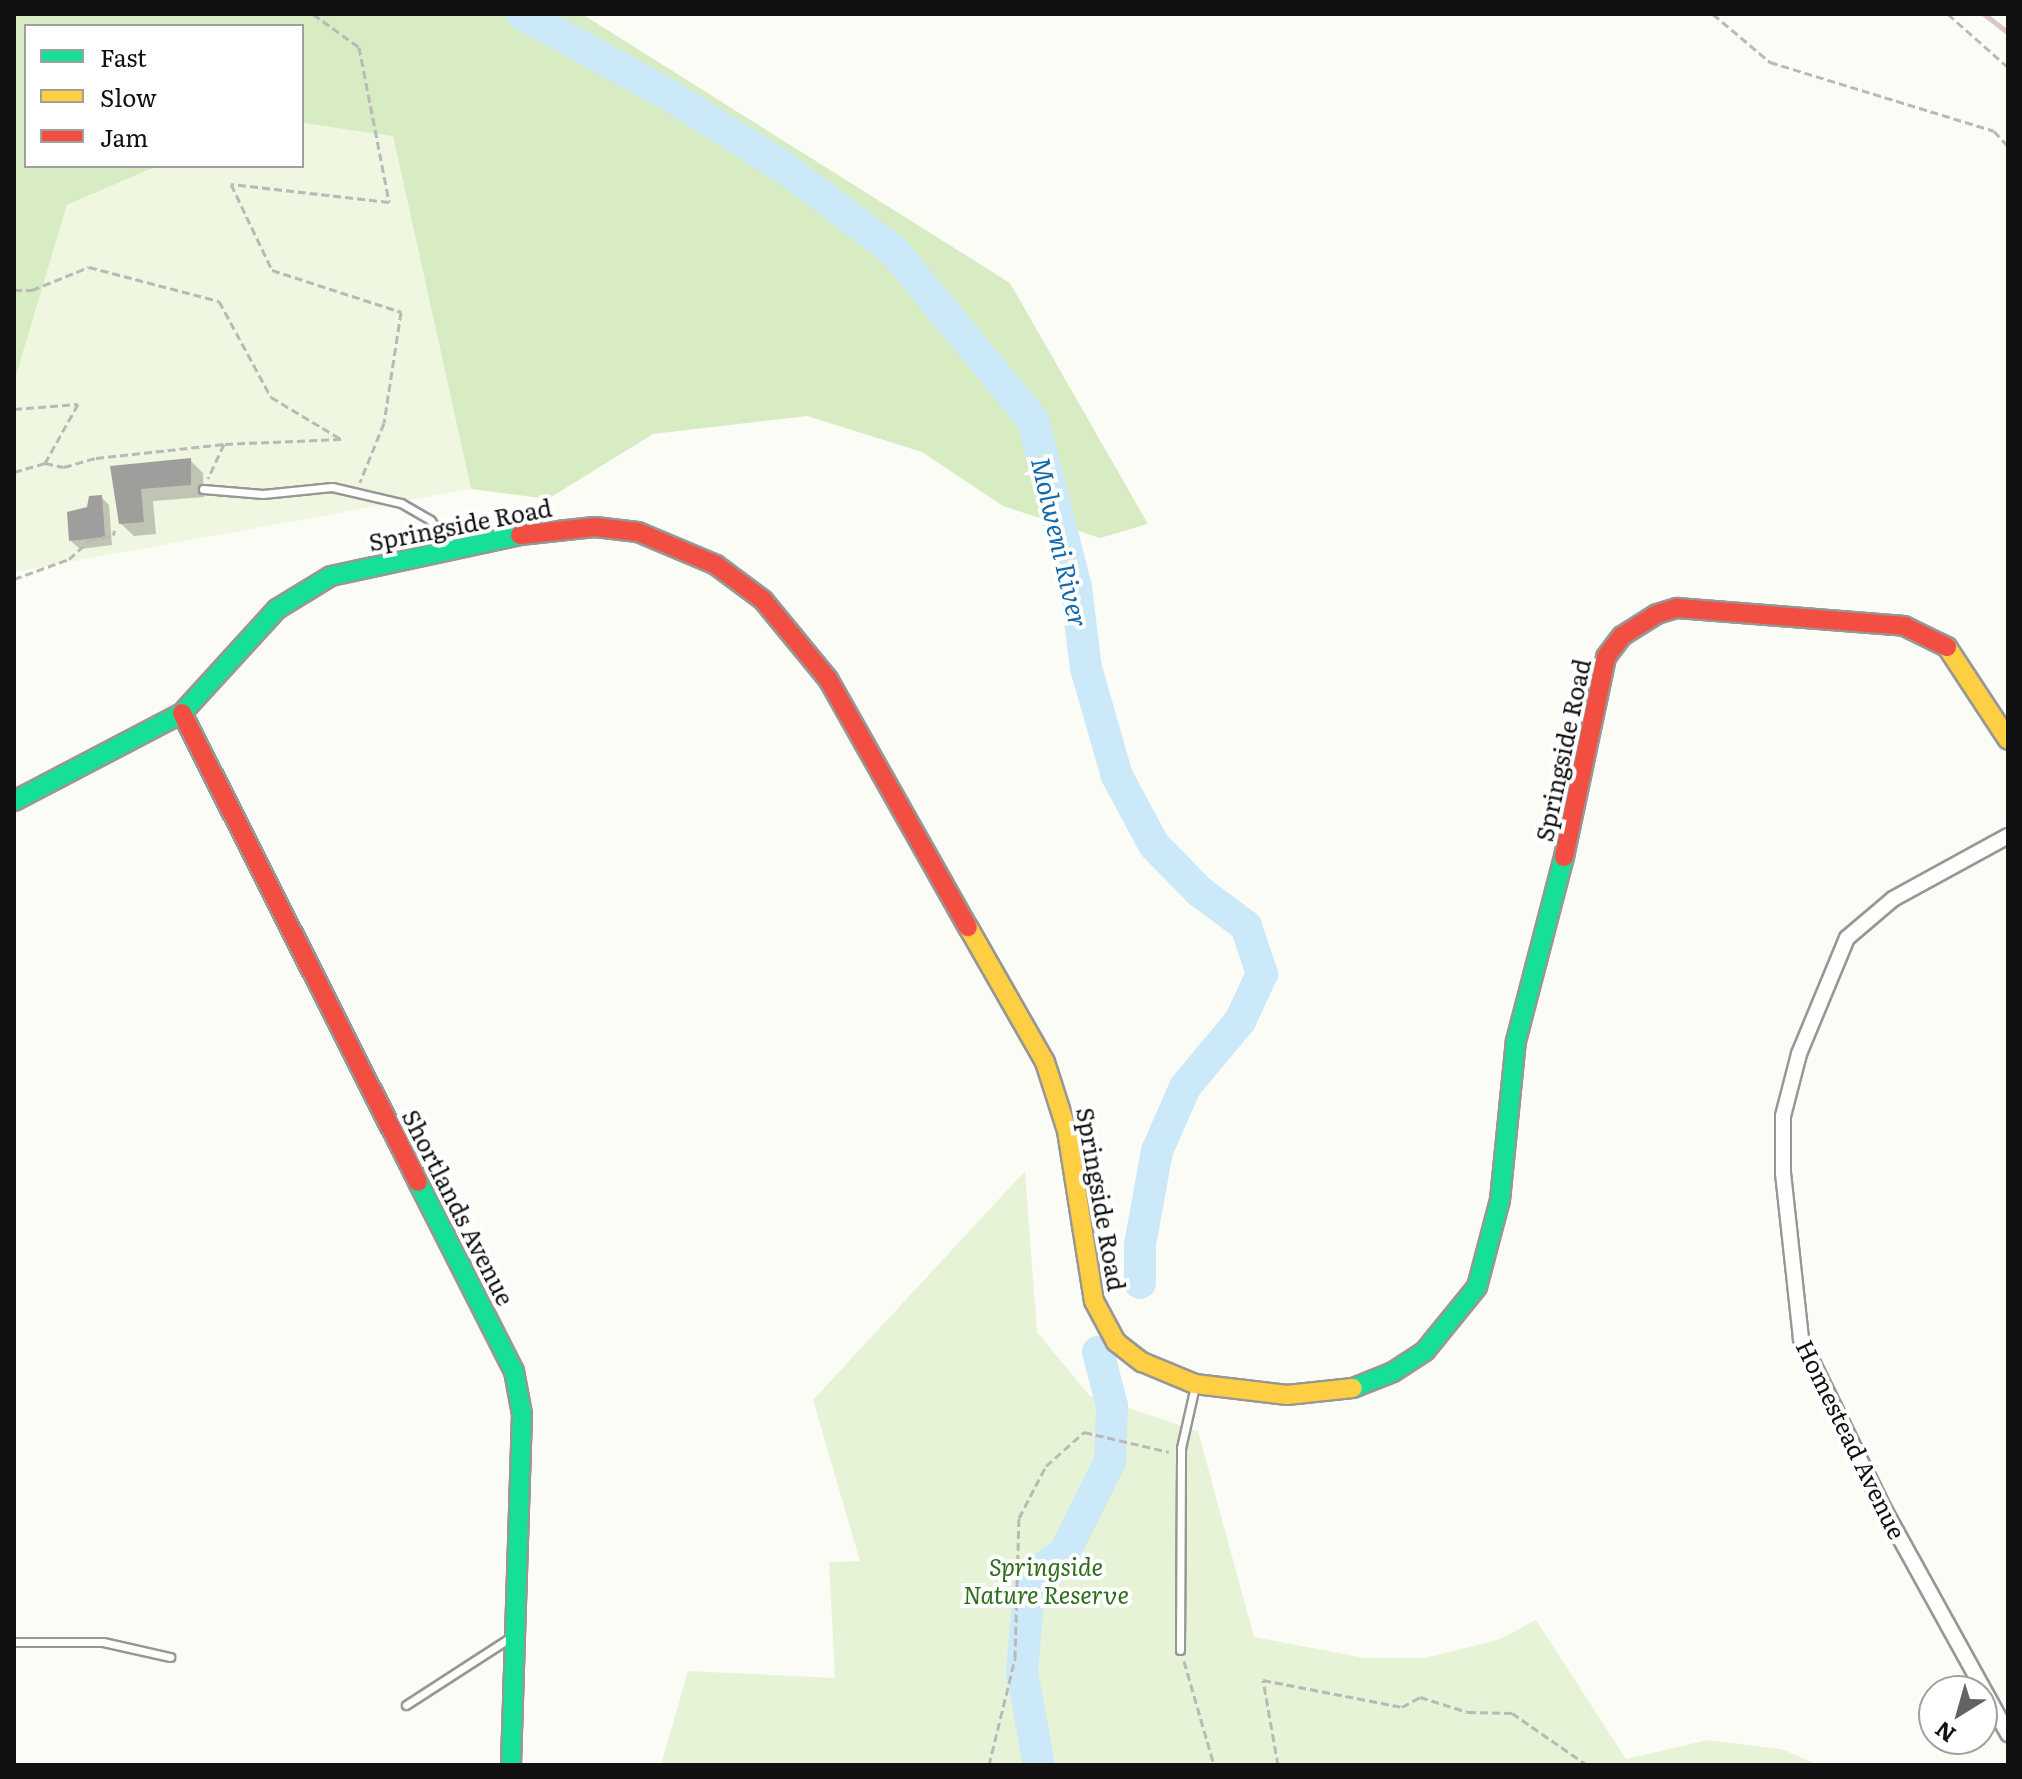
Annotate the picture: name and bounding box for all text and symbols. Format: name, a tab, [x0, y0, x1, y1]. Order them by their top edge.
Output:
legend	[24, 24, 304, 168]
text: Fast	[100, 39, 147, 74]
text: Slow	[100, 79, 157, 114]
text: Jam	[100, 119, 148, 154]
water label: Molweni River	[1026, 454, 1096, 630]
street label: Springside Road	[366, 492, 554, 556]
street label: Springside Road	[1529, 656, 1595, 844]
street label: Shortlands Avenue	[397, 1104, 521, 1310]
street label: Springside Road	[1072, 1105, 1132, 1293]
street label: Homestead Avenue	[1791, 1335, 1913, 1543]
park label: Springside Nature Reserve	[963, 1552, 1129, 1608]
north arrow	[1918, 1675, 1998, 1755]
text: N	[1927, 1714, 1962, 1752]

